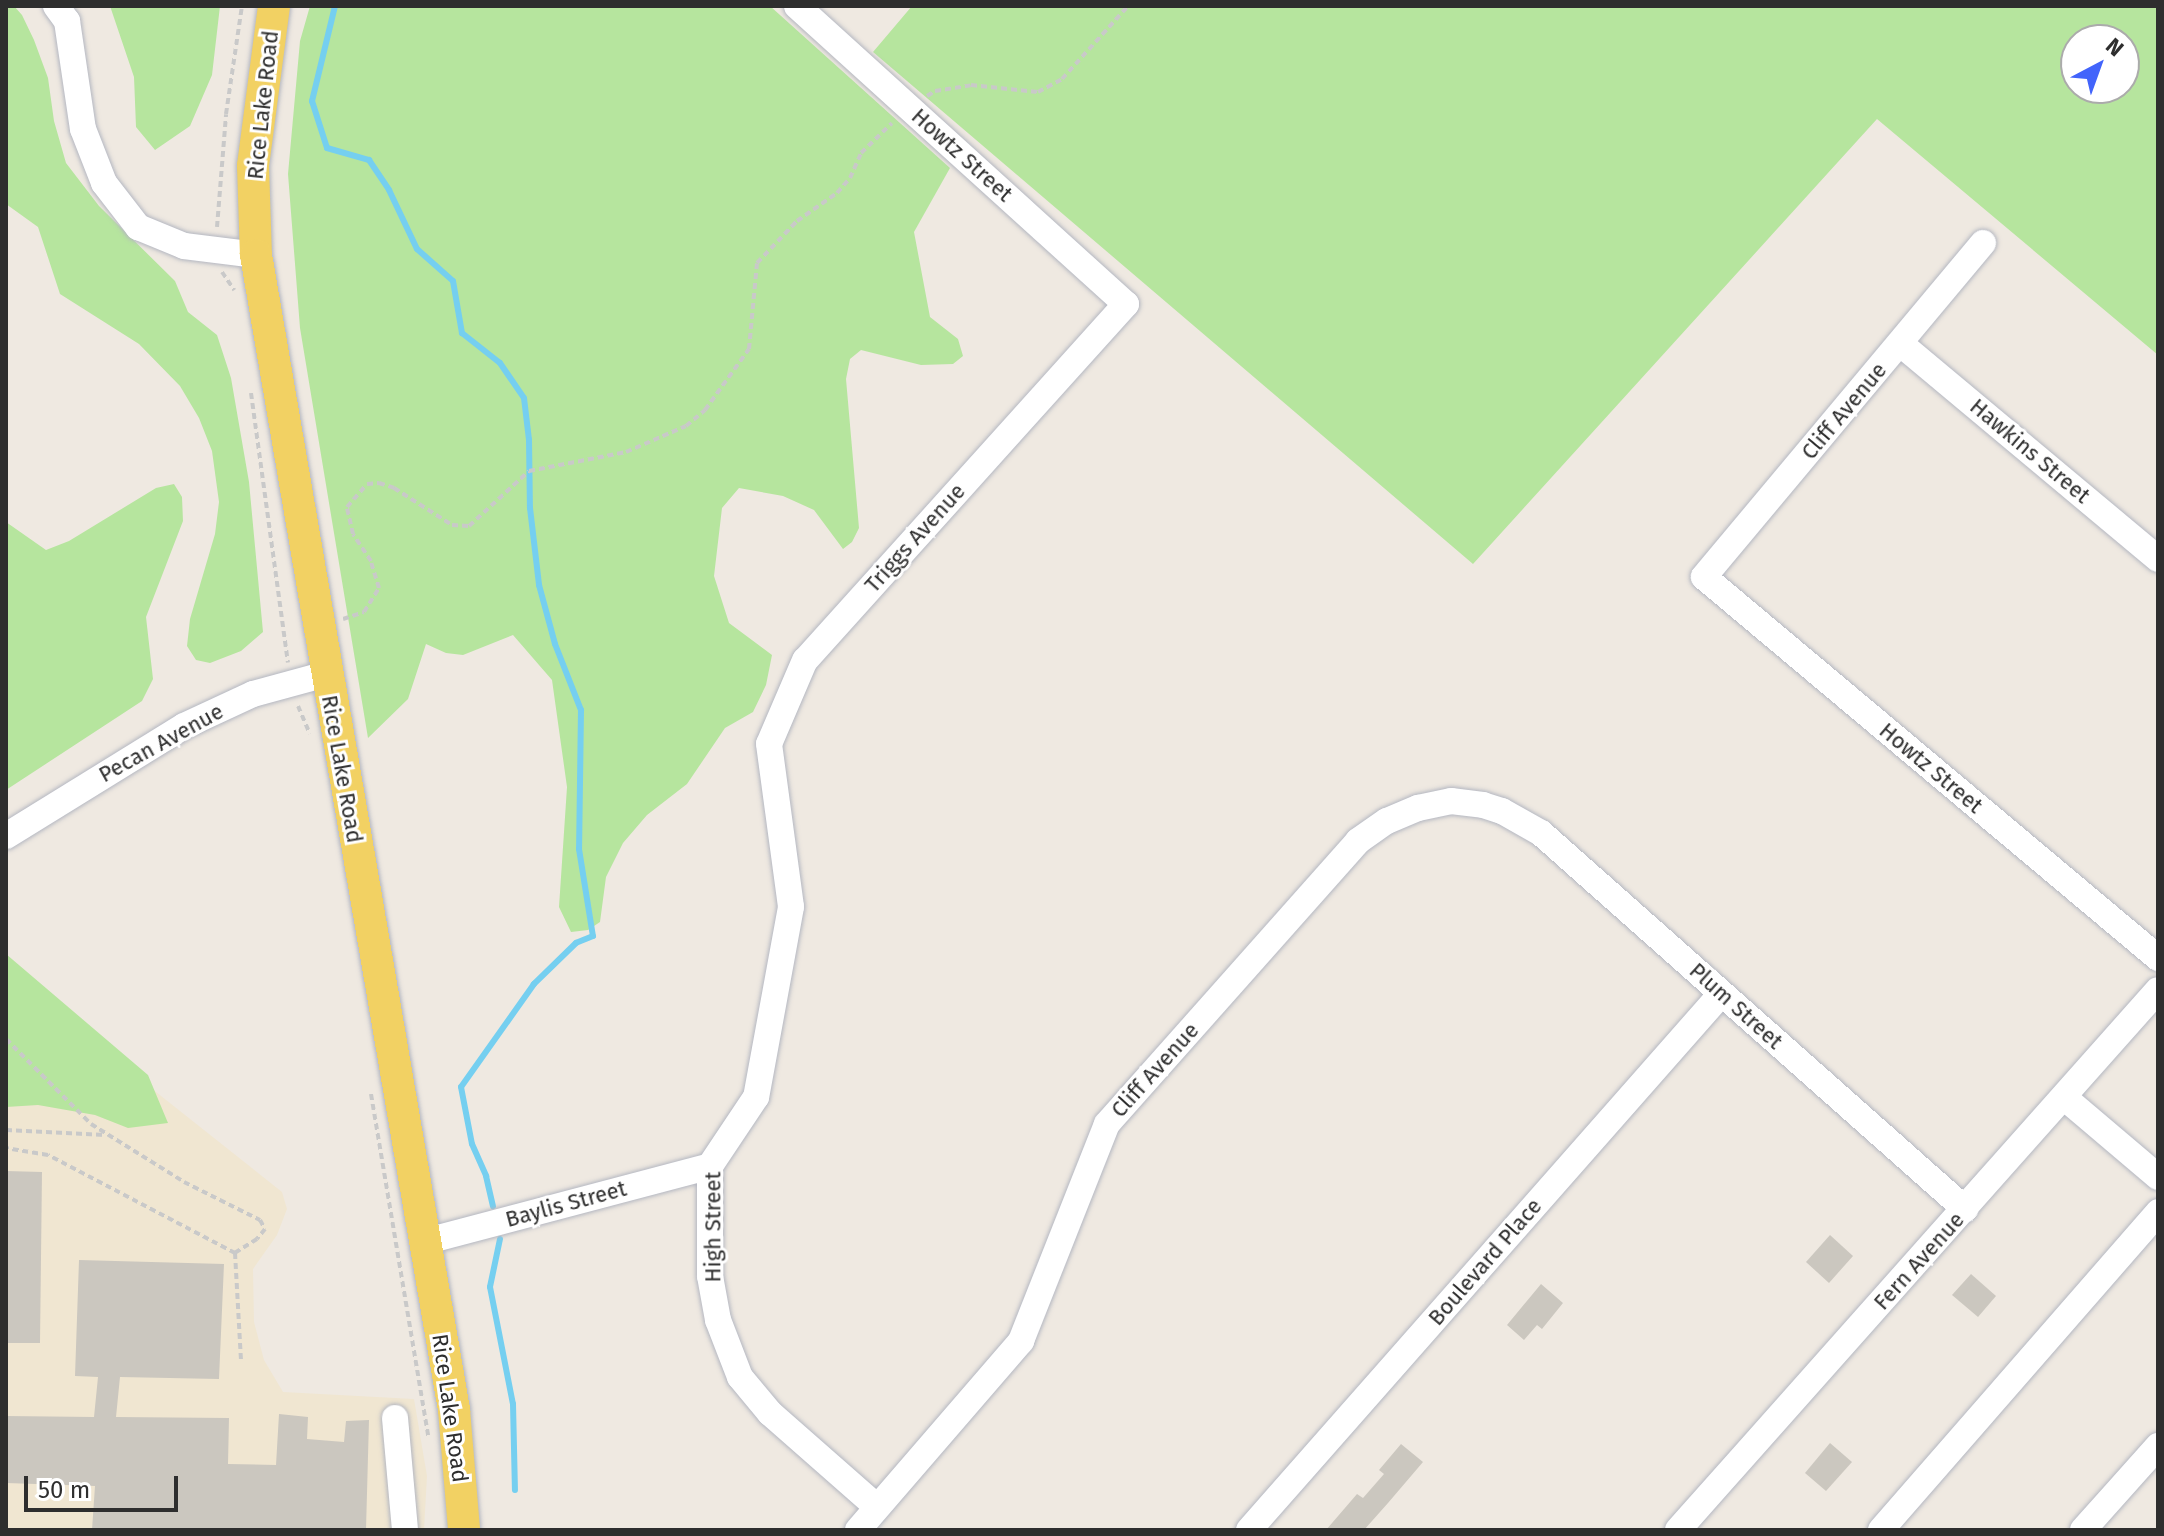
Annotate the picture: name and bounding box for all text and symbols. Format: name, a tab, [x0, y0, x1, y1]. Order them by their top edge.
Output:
north arrow	[2060, 24, 2140, 104]
street label: Rice Lake Road	[242, 29, 284, 181]
text: N	[2100, 32, 2129, 62]
street label: Howtz Street	[906, 103, 1018, 207]
street label: Cliff Avenue	[1796, 357, 1892, 465]
street label: Hawkins Street	[1965, 393, 2095, 509]
street label: Triggs Avenue	[859, 478, 971, 598]
street label: Rice Lake Road	[316, 693, 368, 845]
street label: Pecan Avenue	[94, 698, 228, 788]
street label: Howtz Street	[1874, 717, 1988, 819]
street label: Plum Street	[1684, 957, 1788, 1055]
street label: Cliff Avenue	[1106, 1017, 1204, 1123]
street label: High Street	[700, 1171, 726, 1283]
street label: Baylis Street	[503, 1175, 629, 1233]
street label: Boulevard Place	[1423, 1193, 1547, 1331]
street label: Fern Avenue	[1868, 1207, 1970, 1315]
street label: Rice Lake Road	[427, 1332, 473, 1484]
scale bar	[28, 1460, 182, 1510]
text: 50 m	[38, 1476, 90, 1504]

